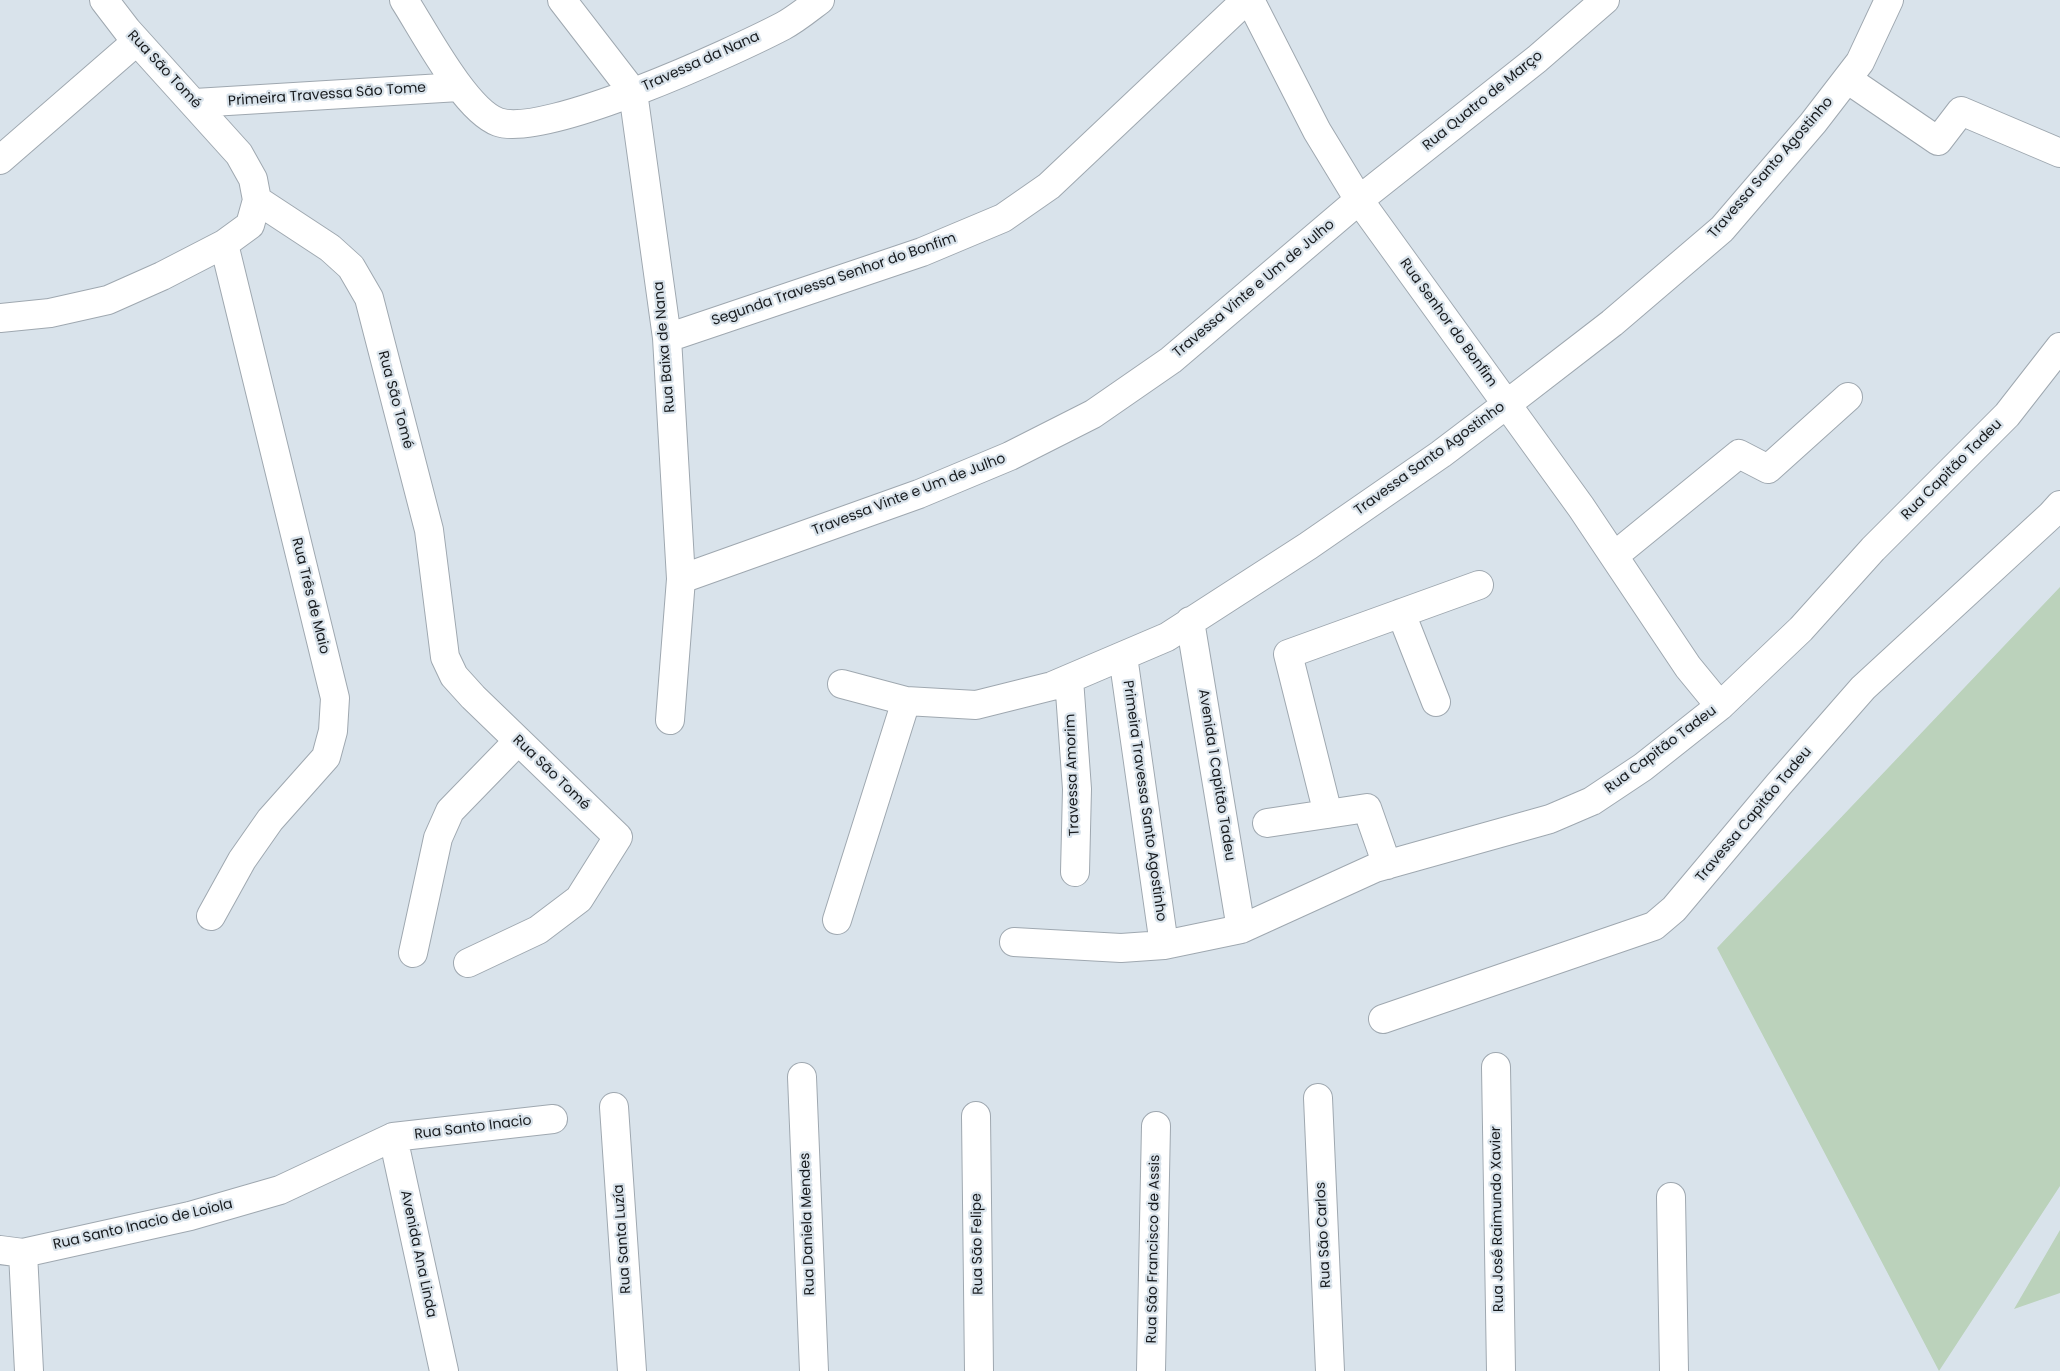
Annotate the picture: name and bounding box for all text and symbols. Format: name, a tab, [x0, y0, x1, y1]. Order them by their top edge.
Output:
street label: Rua São Tomé	[124, 27, 204, 113]
street label: Travessa da Nana	[640, 28, 762, 96]
street label: Rua Quatro de Março	[1420, 48, 1546, 154]
street label: Primeira Travessa São Tome	[227, 80, 427, 110]
street label: Travessa Santo Agostinho	[1705, 94, 1837, 242]
street label: Travessa Vinte e Um de Julho	[1170, 216, 1338, 362]
street label: Segunda Travessa Senhor do Bonfim	[710, 230, 958, 330]
street label: Rua Senhor do Bonfim	[1396, 256, 1500, 390]
street label: Rua Baixa de Nana	[651, 281, 679, 413]
street label: Rua São Tomé	[374, 349, 416, 451]
street label: Travessa Santo Agostinho	[1352, 399, 1508, 519]
street label: Rua Capitão Tadeu	[1898, 416, 2006, 524]
street label: Travessa Vinte e Um de Julho	[810, 450, 1008, 540]
street label: Rua Três de Maio	[287, 536, 333, 656]
street label: Primeira Travessa Santo Agostinho	[1119, 679, 1169, 923]
street label: Avenida 1 Capitão Tadeu	[1194, 688, 1238, 862]
street label: Rua Capitão Tadeu	[1602, 703, 1720, 797]
street label: Travessa Amorim	[1062, 713, 1084, 837]
street label: Rua São Tomé	[509, 732, 593, 814]
street label: Travessa Capitão Tadeu	[1693, 744, 1815, 886]
street label: Rua Santo Inacio	[413, 1112, 533, 1144]
street label: Rua José Raimundo Xavier	[1488, 1126, 1508, 1312]
street label: Rua Daniela Mendes	[797, 1152, 819, 1296]
street label: Rua São Francisco de Assis	[1144, 1154, 1164, 1344]
street label: Rua São Carlos	[1313, 1182, 1335, 1288]
street label: Rua Santa Luzía	[611, 1184, 635, 1294]
street label: Avenida Ana Linda	[396, 1189, 440, 1319]
street label: Rua São Felipe	[969, 1193, 987, 1295]
street label: Rua Santo Inacio de Loiola	[52, 1196, 234, 1254]

